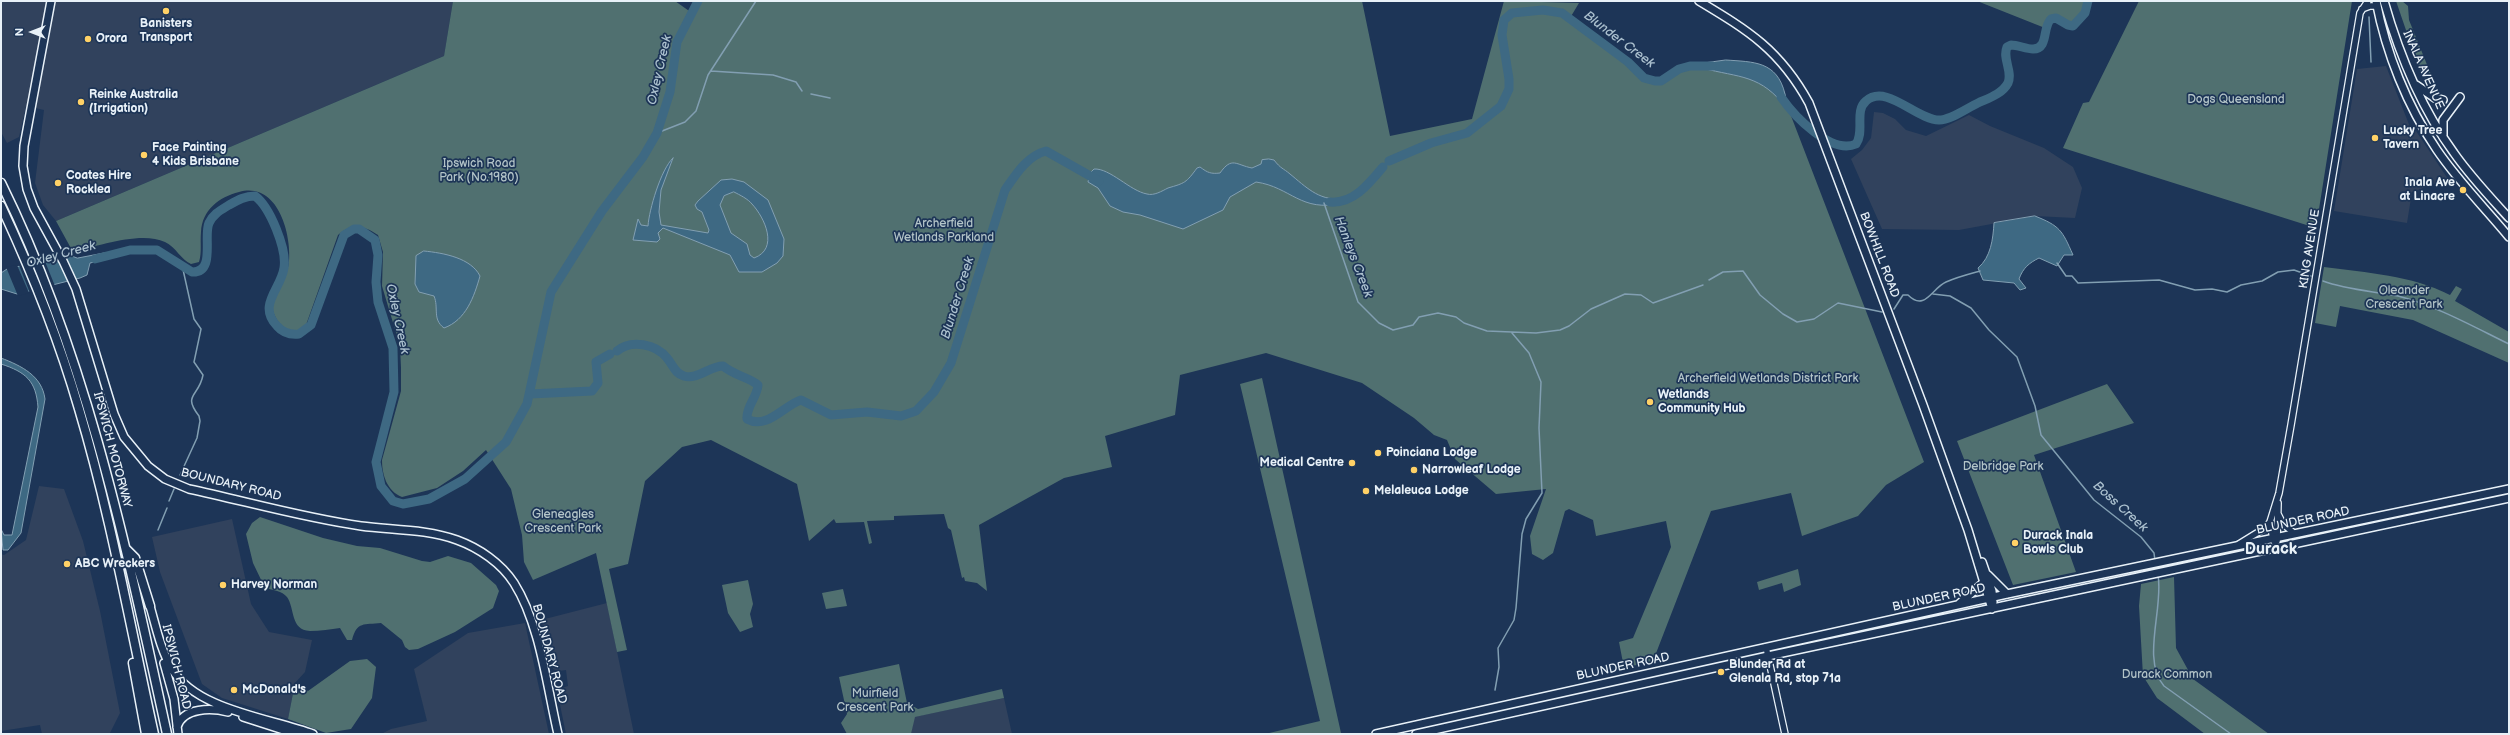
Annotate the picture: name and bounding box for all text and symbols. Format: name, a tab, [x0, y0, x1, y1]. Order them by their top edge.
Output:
marker: Banisters Transport	[161, 6, 171, 16]
water label: Blunder Creek	[1580, 8, 1658, 72]
north arrow	[12, 12, 52, 52]
place label: Banisters Transport	[140, 17, 192, 45]
text: N	[13, 28, 26, 36]
street label: INALA AVENUE	[2399, 28, 2447, 112]
place label: Orora	[96, 32, 128, 46]
marker: Orora	[83, 34, 93, 44]
water label: Oxley Creek	[644, 34, 676, 106]
place label: Reinke Australia (Irrigation)	[89, 88, 178, 116]
park label: Dogs Queensland	[2187, 93, 2285, 107]
marker: Reinke Australia (Irrigation)	[76, 97, 86, 107]
place label: Lucky Tree Tavern	[2383, 124, 2442, 152]
marker: Lucky Tree Tavern	[2370, 133, 2380, 143]
place label: Face Painting 4 Kids Brisbane	[152, 141, 239, 169]
marker: Face Painting 4 Kids Brisbane	[139, 150, 149, 160]
park label: Ipswich Road Park (No.1980)	[439, 157, 519, 185]
place label: Coates Hire Rocklea	[66, 169, 131, 197]
place label: Inala Ave at Linacre	[2399, 176, 2455, 204]
marker: Coates Hire Rocklea	[53, 178, 63, 188]
marker: Inala Ave at Linacre	[2458, 185, 2468, 195]
street label: KING AVENUE	[2297, 208, 2323, 290]
street label: BOWHILL ROAD	[1856, 210, 1902, 300]
water label: Hanleys Creek	[1330, 214, 1376, 300]
park label: Archerfield Wetlands Parkland	[894, 217, 994, 245]
water label: Oxley Creek	[25, 238, 97, 272]
water label: Blunder Creek	[938, 255, 978, 341]
water label: Oxley Creek	[382, 283, 412, 355]
park label: Oleander Crescent Park	[2366, 284, 2442, 312]
park label: Archerfield Wetlands District Park	[1678, 372, 1858, 386]
place label: Wetlands Community Hub	[1658, 388, 1746, 416]
street label: IPSWICH MOTORWAY	[90, 391, 134, 509]
marker: Wetlands Community Hub	[1645, 397, 1655, 407]
place label: Poinciana Lodge	[1386, 446, 1477, 460]
marker: Poinciana Lodge	[1373, 448, 1383, 458]
place label: Medical Centre	[1260, 456, 1344, 470]
marker: Medical Centre	[1347, 458, 1357, 468]
park label: Delbridge Park	[1963, 460, 2043, 474]
place label: Narrowleaf Lodge	[1422, 463, 1521, 477]
marker: Narrowleaf Lodge	[1409, 465, 1419, 475]
street label: BOUNDARY ROAD	[179, 466, 283, 504]
water label: Boss Creek	[2089, 478, 2151, 536]
place label: Melaleuca Lodge	[1374, 484, 1469, 498]
marker: Melaleuca Lodge	[1361, 486, 1371, 496]
street label: BLUNDER ROAD	[2255, 504, 2351, 538]
park label: Gleneagles Crescent Park	[525, 508, 601, 536]
place label: Durack Inala Bowls Club	[2023, 529, 2093, 557]
marker: Durack Inala Bowls Club	[2010, 538, 2020, 548]
district label: Durack	[2245, 540, 2297, 560]
place label: ABC Wreckers	[75, 557, 155, 571]
marker: ABC Wreckers	[62, 559, 72, 569]
place label: Harvey Norman	[231, 578, 317, 592]
marker: Harvey Norman	[218, 580, 228, 590]
street label: BLUNDER ROAD	[1891, 581, 1987, 615]
street label: BOUNDARY ROAD	[529, 602, 569, 706]
street label: IPSWICH ROAD	[158, 623, 194, 711]
street label: BLUNDER ROAD	[1575, 650, 1671, 684]
place label: Blunder Rd at Glenala Rd, stop 71a	[1729, 658, 1841, 686]
marker: Blunder Rd at Glenala Rd, stop 71a	[1716, 667, 1726, 677]
park label: Durack Common	[2122, 668, 2212, 682]
place label: McDonald's	[242, 683, 306, 697]
marker: McDonald's	[229, 685, 239, 695]
park label: Muirfield Crescent Park	[837, 687, 913, 715]

